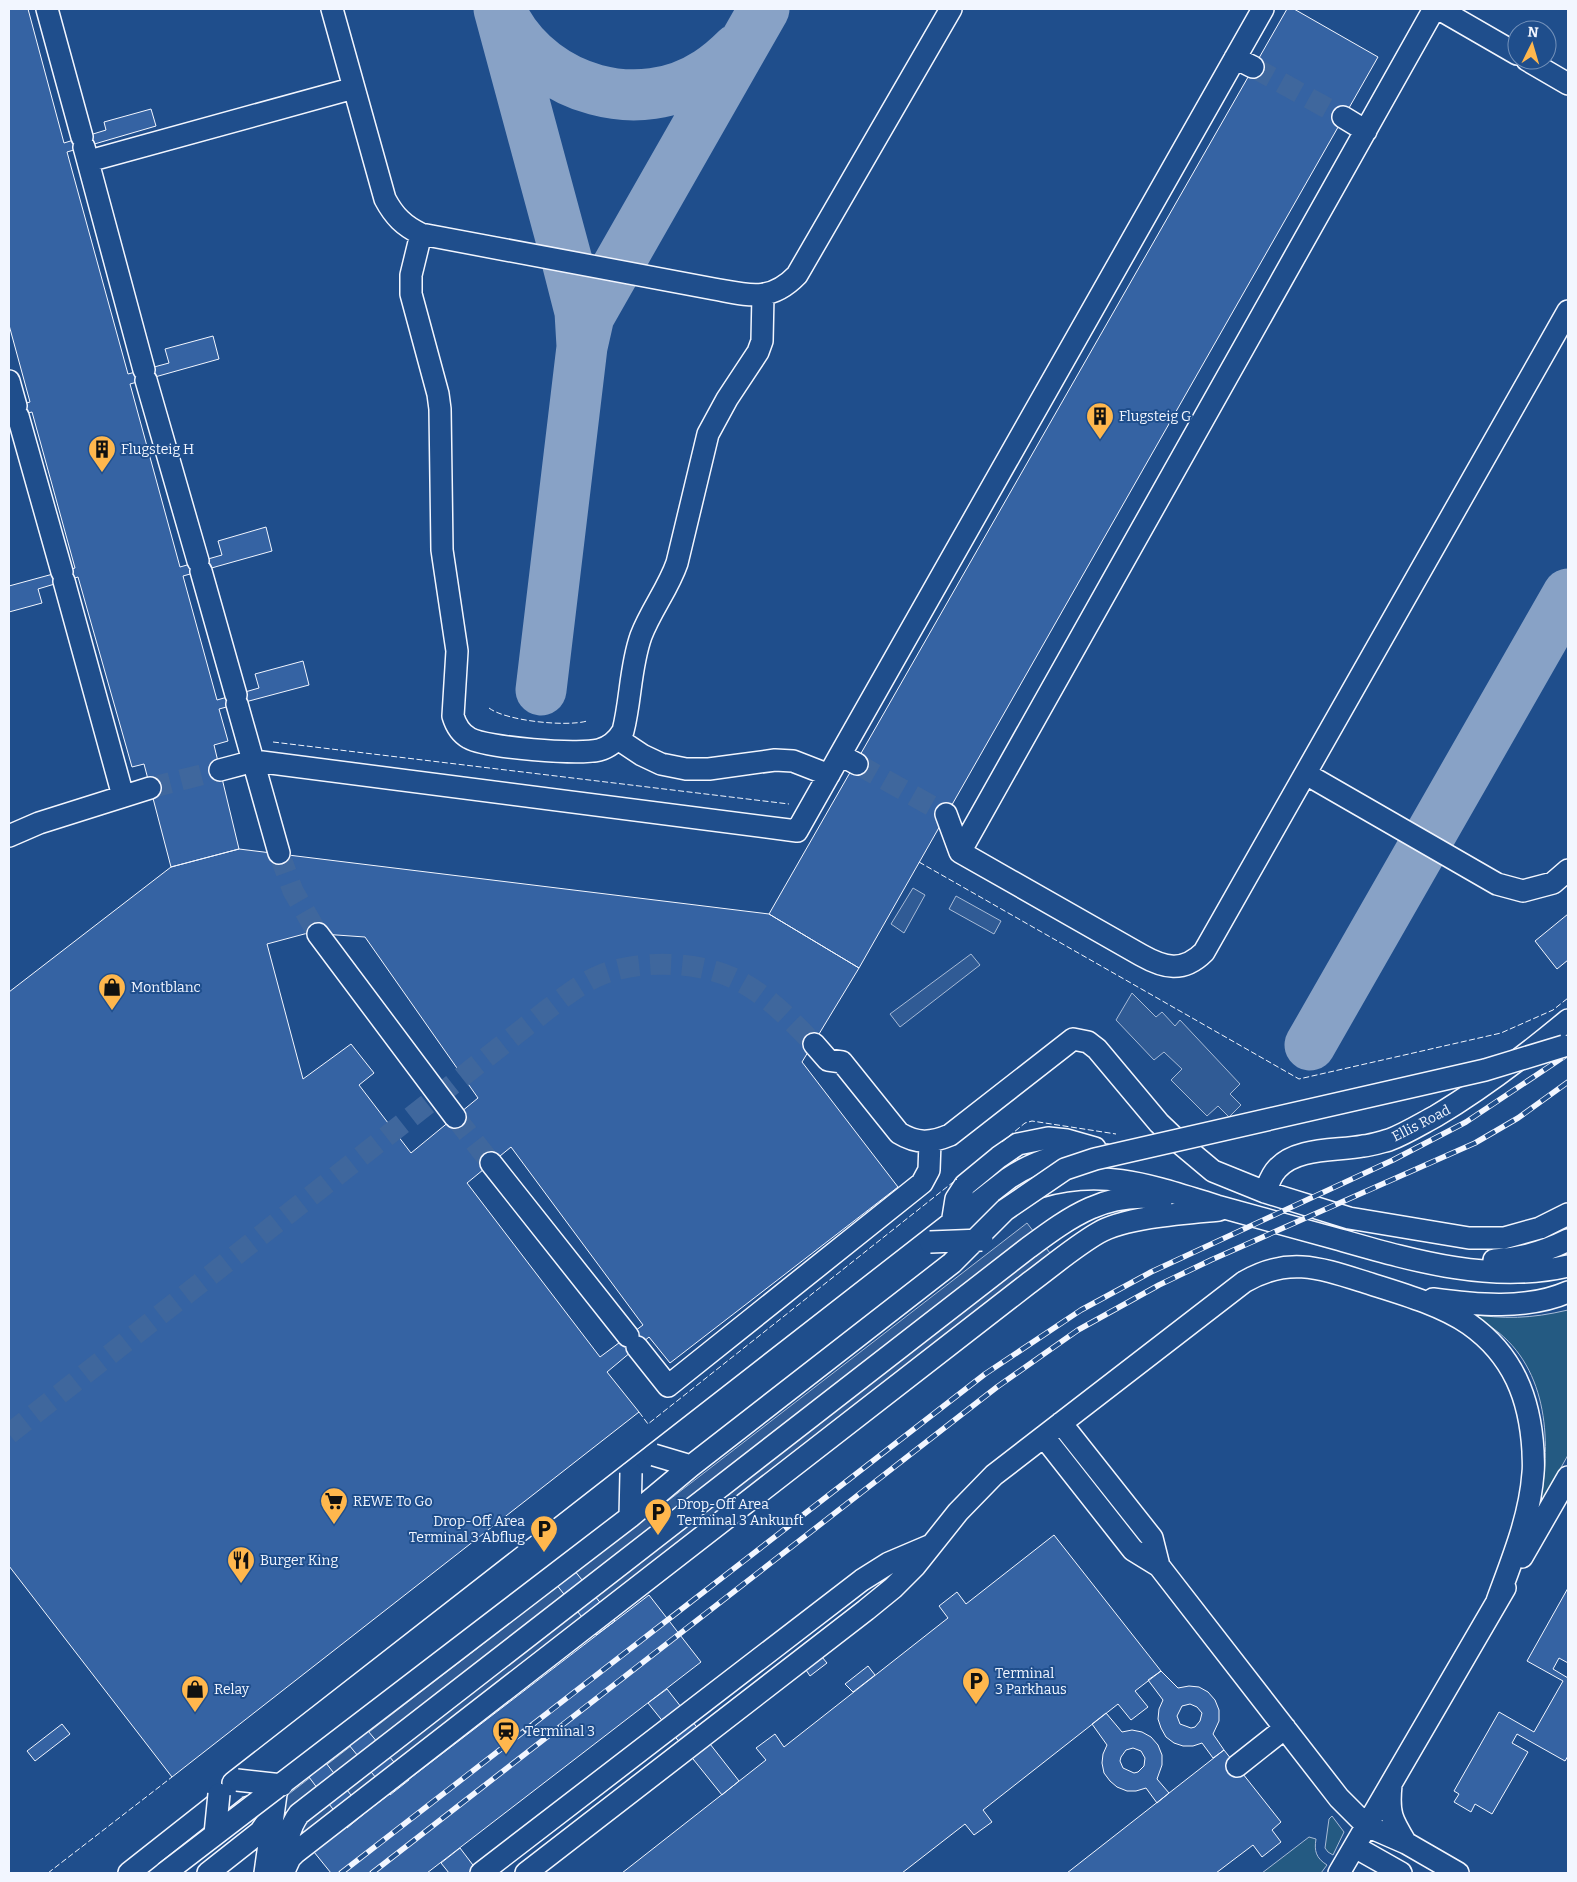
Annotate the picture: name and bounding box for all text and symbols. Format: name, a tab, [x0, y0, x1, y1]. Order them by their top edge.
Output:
north arrow	[1507, 20, 1557, 70]
text: N	[1527, 24, 1539, 42]
building icon: Flugsteig G	[1085, 401, 1115, 440]
place label: Flugsteig G	[1119, 408, 1191, 425]
building icon: Flugsteig H	[87, 434, 117, 473]
place label: Flugsteig H	[121, 441, 194, 458]
shop icon: Montblanc	[97, 972, 127, 1011]
place label: Montblanc	[131, 979, 201, 996]
street label: Ellis Road	[1389, 1101, 1453, 1145]
supermarket icon: REWE To Go	[319, 1486, 349, 1525]
place label: REWE To Go	[353, 1493, 433, 1510]
place label: Drop-Off Area Terminal 3 Ankunft	[677, 1496, 804, 1529]
parking icon: Drop-Off Area Terminal 3 Ankunft	[643, 1497, 673, 1536]
place label: Drop-Off Area Terminal 3 Abflug	[409, 1513, 525, 1546]
parking icon: Drop-Off Area Terminal 3 Abflug	[529, 1514, 559, 1553]
restaurant icon: Burger King	[226, 1545, 256, 1584]
place label: Burger King	[260, 1552, 338, 1569]
place label: Terminal 3 Parkhaus	[995, 1665, 1067, 1698]
parking icon: Terminal 3 Parkhaus	[961, 1666, 991, 1705]
shop icon: Relay	[180, 1674, 210, 1713]
place label: Relay	[214, 1681, 250, 1698]
station icon: Terminal 3	[491, 1716, 521, 1755]
place label: Terminal 3	[525, 1723, 595, 1740]

